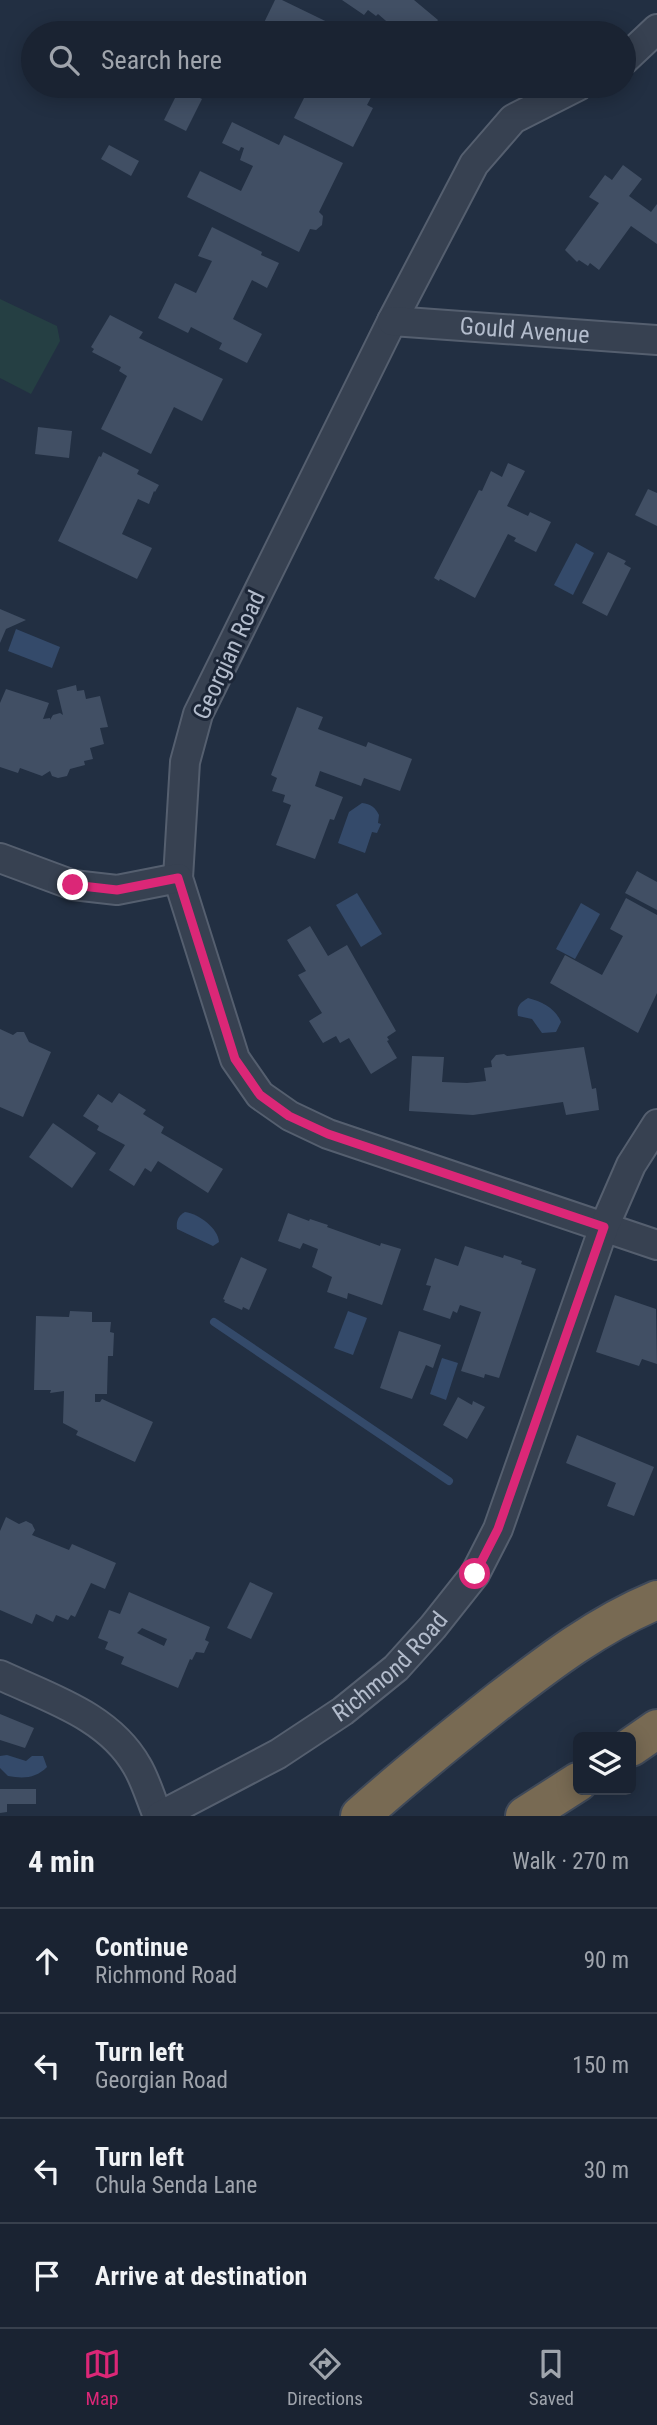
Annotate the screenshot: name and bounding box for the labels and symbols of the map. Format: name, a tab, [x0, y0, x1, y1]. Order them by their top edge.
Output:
street label: Gould Avenue	[459, 312, 590, 349]
street label: Georgian Road	[187, 586, 271, 724]
route end	[57, 869, 88, 900]
route start	[459, 1558, 490, 1589]
street label: Richmond Road	[327, 1606, 454, 1728]

